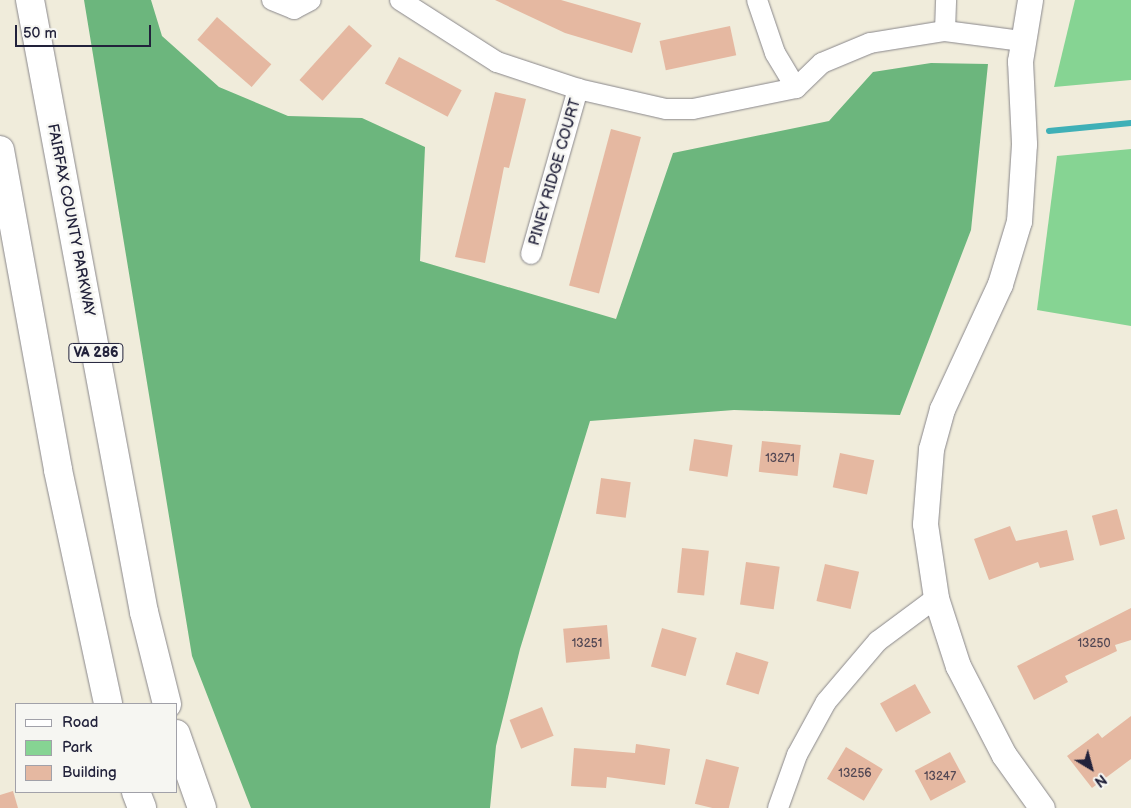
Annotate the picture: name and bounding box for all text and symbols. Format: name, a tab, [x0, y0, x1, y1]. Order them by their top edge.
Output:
scale bar	[18, 15, 154, 47]
text: 50 m	[23, 24, 57, 43]
street label: PINEY RIDGE COURT	[525, 96, 585, 248]
street label: FAIRFAX COUNTY PARKWAY	[43, 122, 99, 318]
road number: VA 286	[67, 342, 125, 364]
house number: 13271	[765, 452, 795, 466]
house number: 13251	[572, 637, 602, 651]
house number: 13250	[1077, 637, 1111, 651]
legend	[15, 703, 178, 793]
text: Road	[62, 713, 98, 732]
text: Park	[62, 738, 92, 757]
north arrow	[1066, 743, 1116, 793]
text: Building	[62, 763, 117, 782]
house number: 13256	[838, 767, 872, 781]
house number: 13247	[924, 770, 956, 784]
text: N	[1091, 770, 1110, 790]

